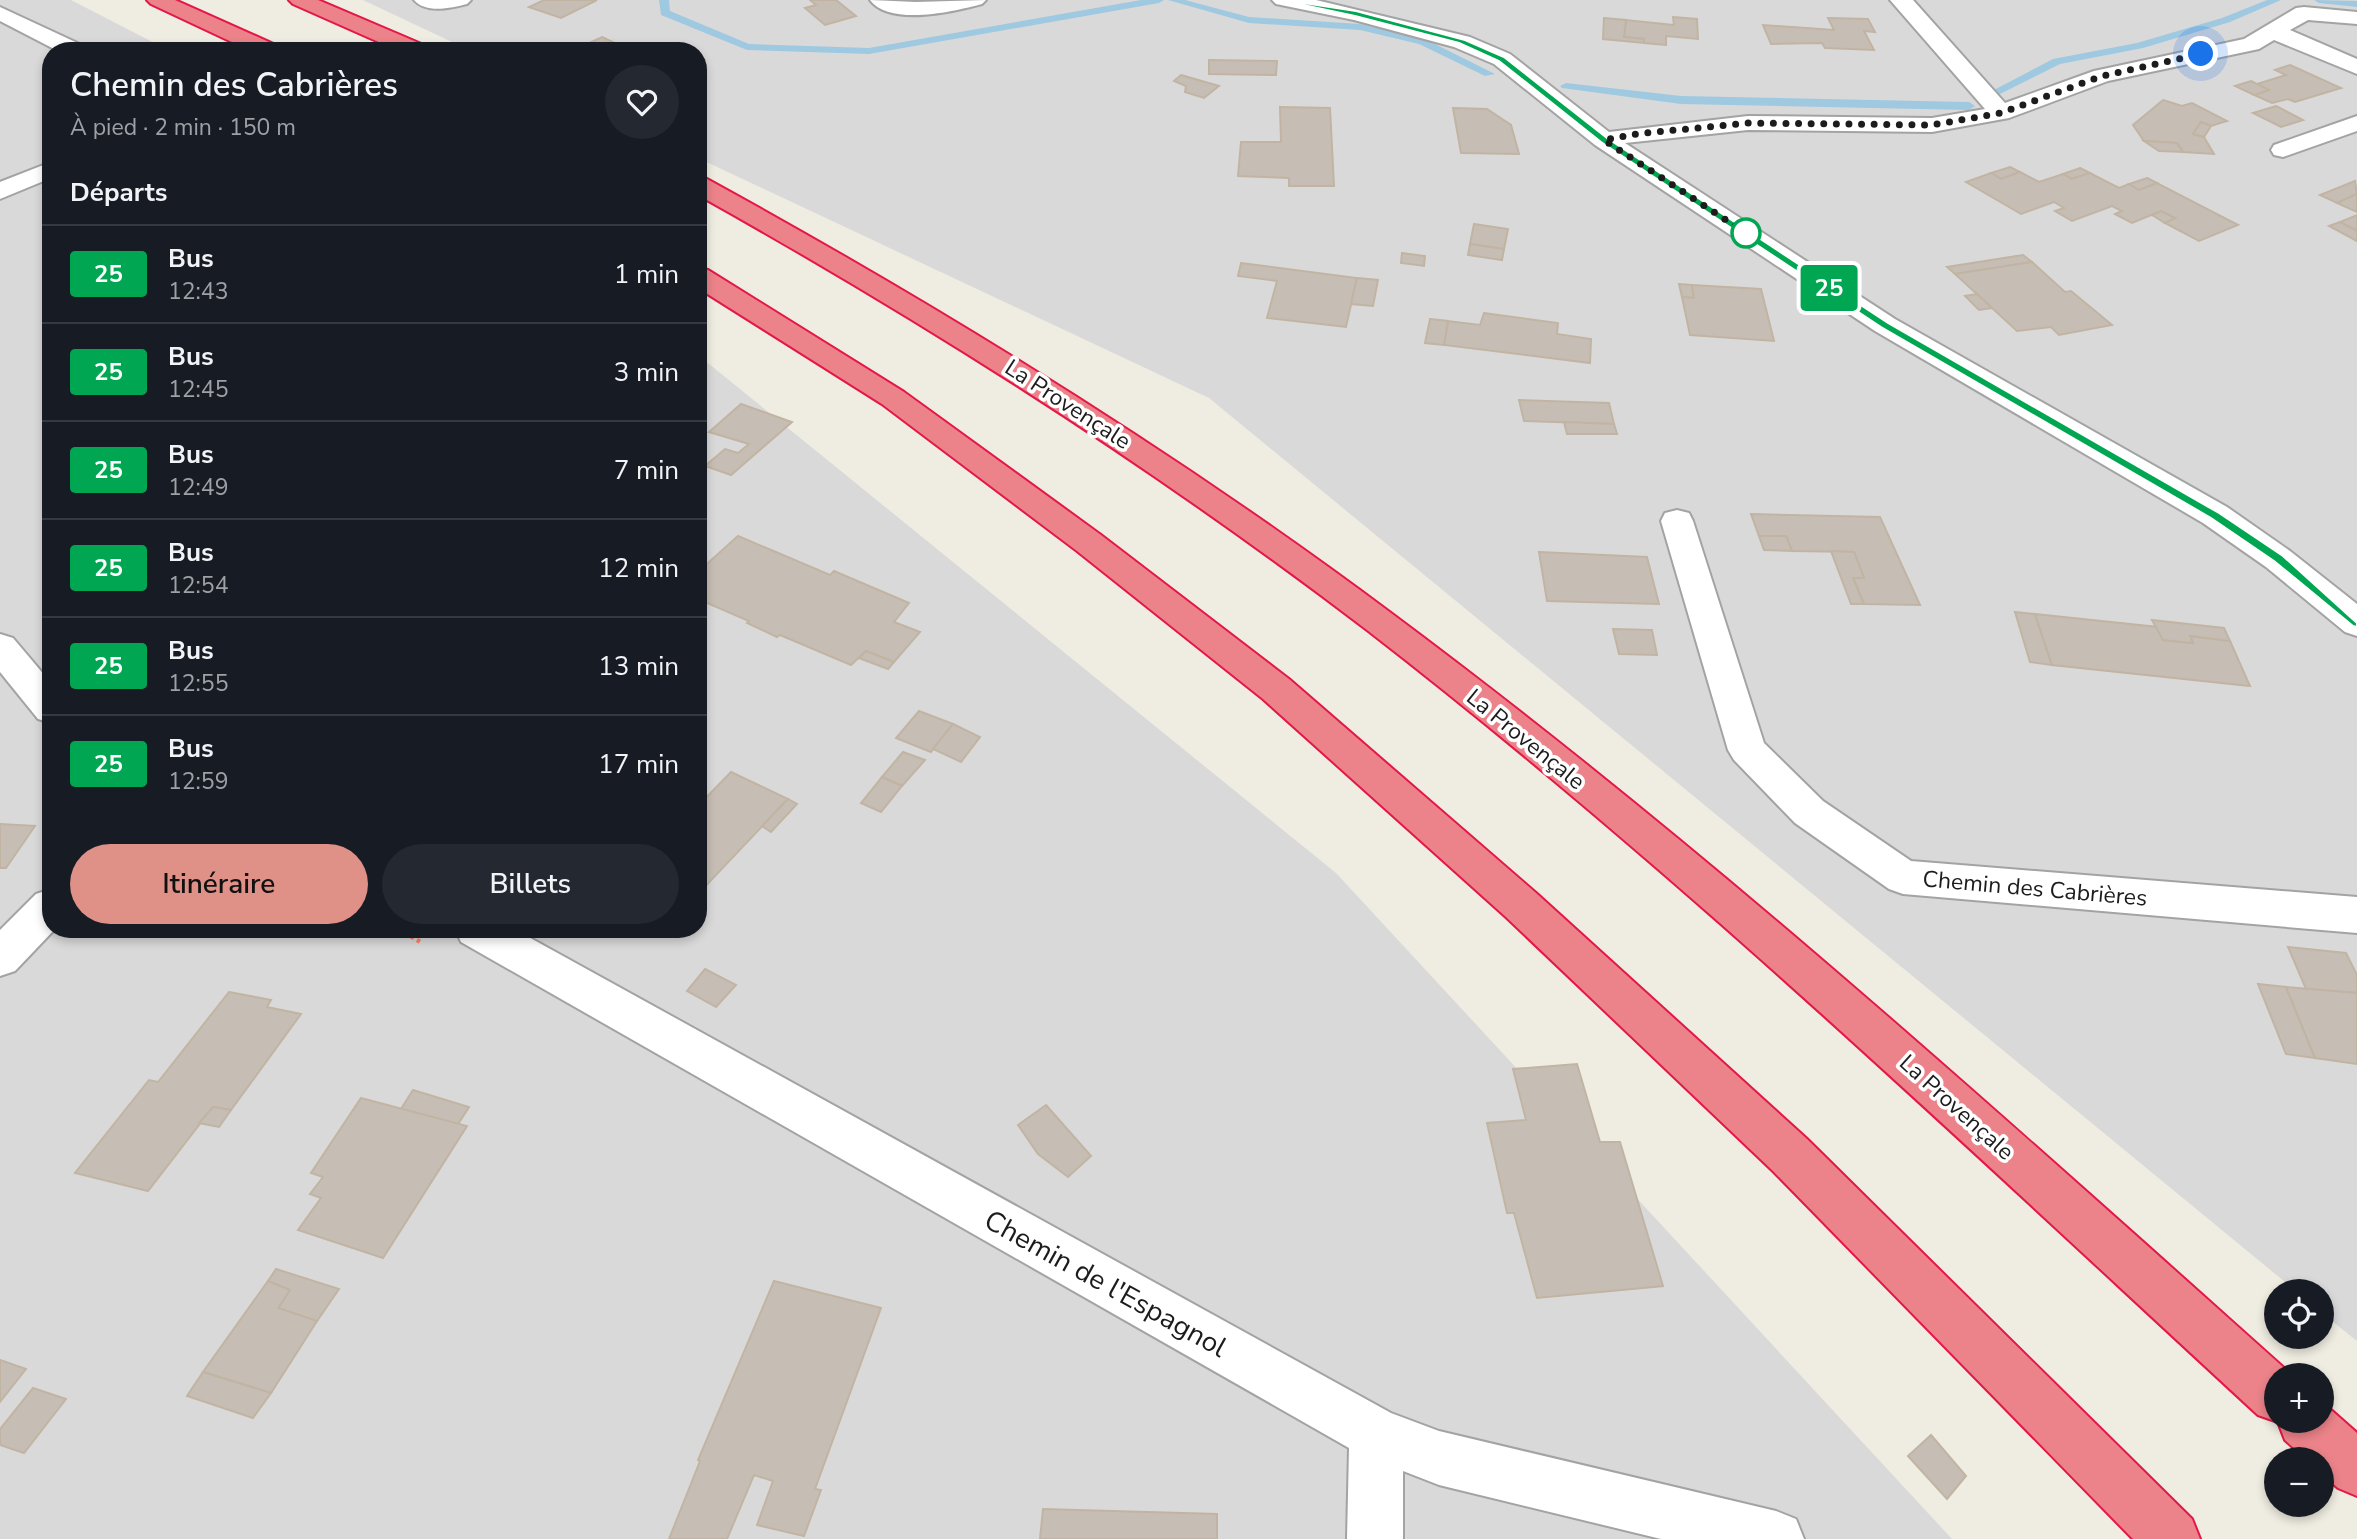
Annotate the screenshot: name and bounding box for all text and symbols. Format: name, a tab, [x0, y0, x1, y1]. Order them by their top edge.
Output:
your location	[2183, 36, 2218, 71]
text: Chemin des Cabrières	[70, 63, 398, 108]
button: heart	[605, 65, 679, 139]
text: À pied · 2 min · 150 m	[70, 112, 296, 143]
text: Départs	[70, 175, 167, 210]
unlabelled marker	[1731, 218, 1761, 248]
text: Bus	[168, 241, 214, 276]
text: 1 min	[614, 257, 679, 292]
text: 25	[94, 258, 123, 290]
line badge: 25	[1798, 265, 1860, 311]
text: 25	[1815, 272, 1843, 304]
text: 12:43	[168, 276, 228, 307]
text: Bus	[168, 339, 214, 374]
street label: La Provençale	[999, 352, 1137, 457]
text: 3 min	[614, 355, 679, 390]
text: 25	[94, 356, 123, 388]
text: 12:45	[168, 374, 228, 405]
text: Bus	[168, 437, 214, 472]
text: 7 min	[614, 453, 679, 488]
text: 25	[94, 454, 123, 486]
text: 12:49	[168, 472, 228, 503]
text: Bus	[168, 535, 214, 570]
text: 12 min	[598, 551, 679, 586]
text: 25	[94, 552, 123, 584]
text: 12:54	[168, 570, 228, 601]
text: Bus	[168, 633, 214, 668]
text: 13 min	[598, 649, 679, 684]
text: 25	[94, 650, 123, 682]
text: 12:55	[168, 668, 228, 699]
street label: La Provençale	[1460, 682, 1592, 797]
text: Bus	[168, 731, 214, 766]
text: 17 min	[598, 747, 679, 782]
text: 25	[94, 748, 123, 780]
text: 12:59	[168, 766, 228, 797]
button: Itinéraire	[70, 844, 368, 924]
button: Billets	[382, 844, 679, 924]
street label: Chemin des Cabrières	[1921, 863, 2149, 914]
street label: La Provençale	[1893, 1048, 2021, 1167]
street label: Chemin de l'Espagnol	[977, 1201, 1234, 1367]
map controls	[2264, 1279, 2334, 1517]
button: locate	[2264, 1279, 2334, 1349]
button: +	[2264, 1363, 2334, 1433]
button: −	[2264, 1447, 2334, 1517]

